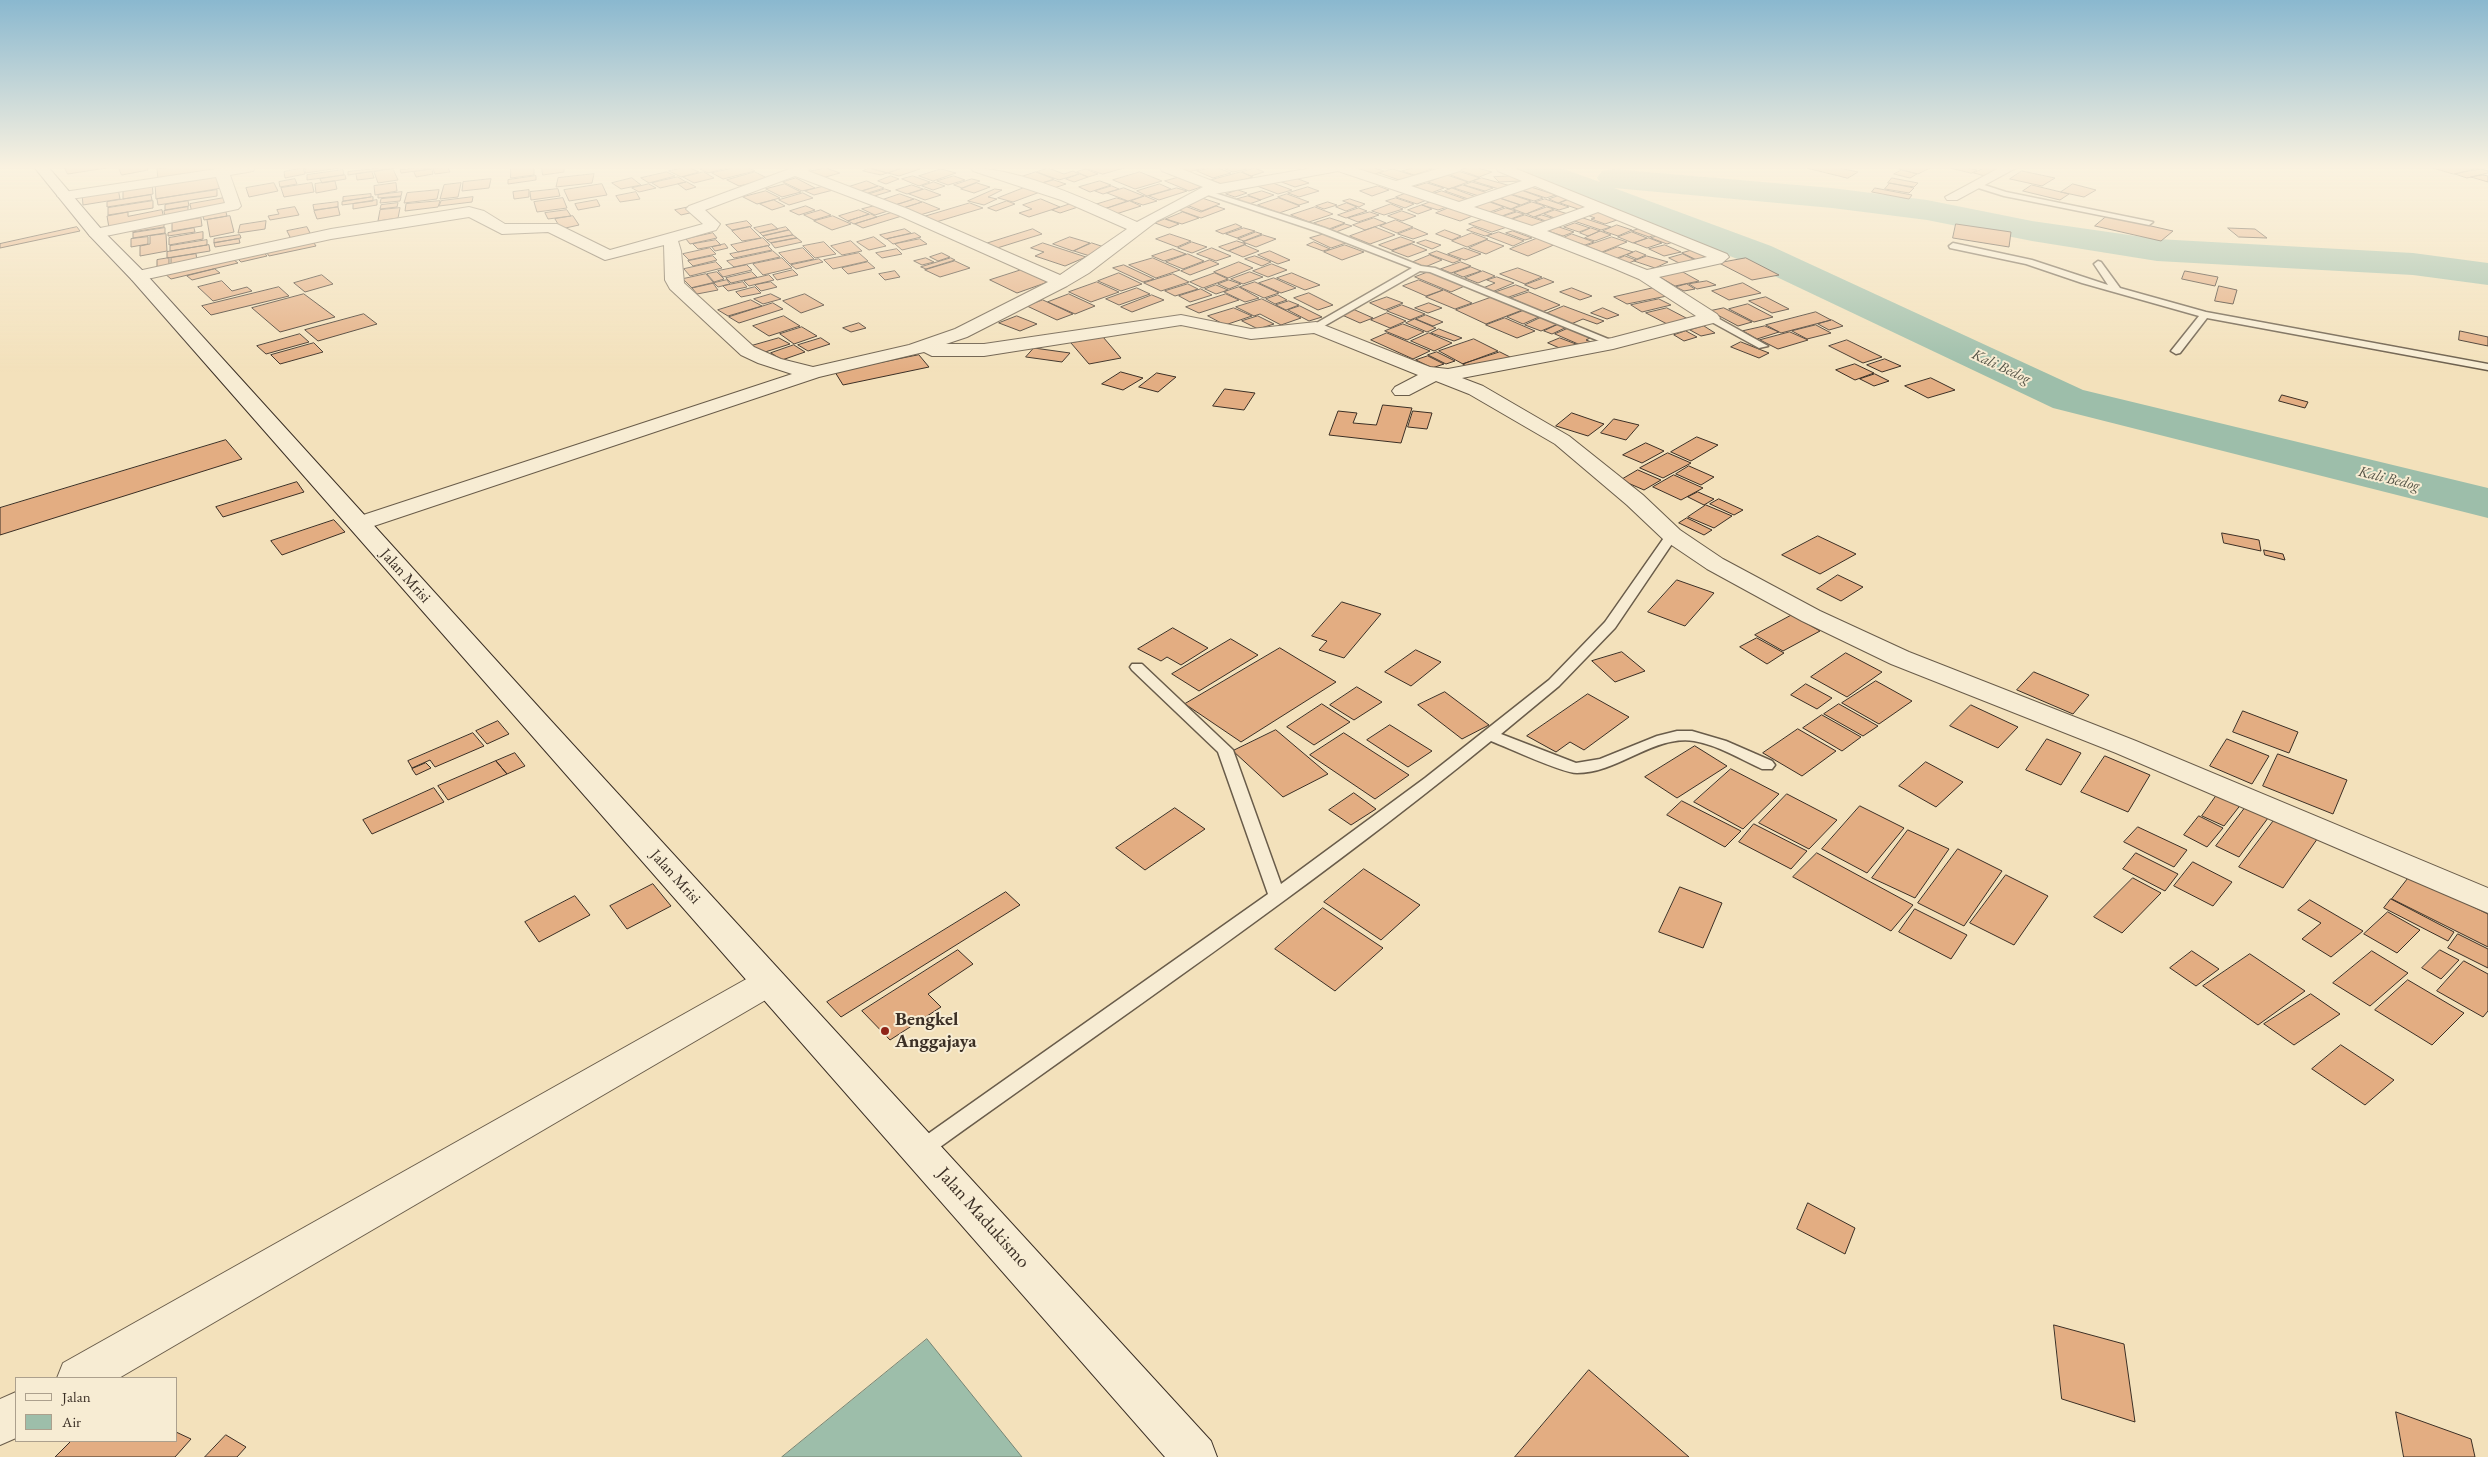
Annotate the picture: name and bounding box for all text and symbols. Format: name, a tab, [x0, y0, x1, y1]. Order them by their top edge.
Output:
water label: Kali Bedog	[1969, 346, 2033, 388]
water label: Kali Bedog	[2356, 463, 2422, 495]
street label: Jalan Mrisi	[376, 545, 434, 607]
street label: Jalan Mrisi	[646, 846, 704, 908]
place label: Bengkel Anggajaya	[895, 1009, 977, 1053]
marker: Bengkel Anggajaya	[879, 1025, 891, 1037]
street label: Jalan Madukismo	[932, 1163, 1034, 1273]
legend	[15, 1377, 178, 1442]
text: Jalan	[62, 1387, 91, 1406]
text: Air	[62, 1412, 81, 1431]

